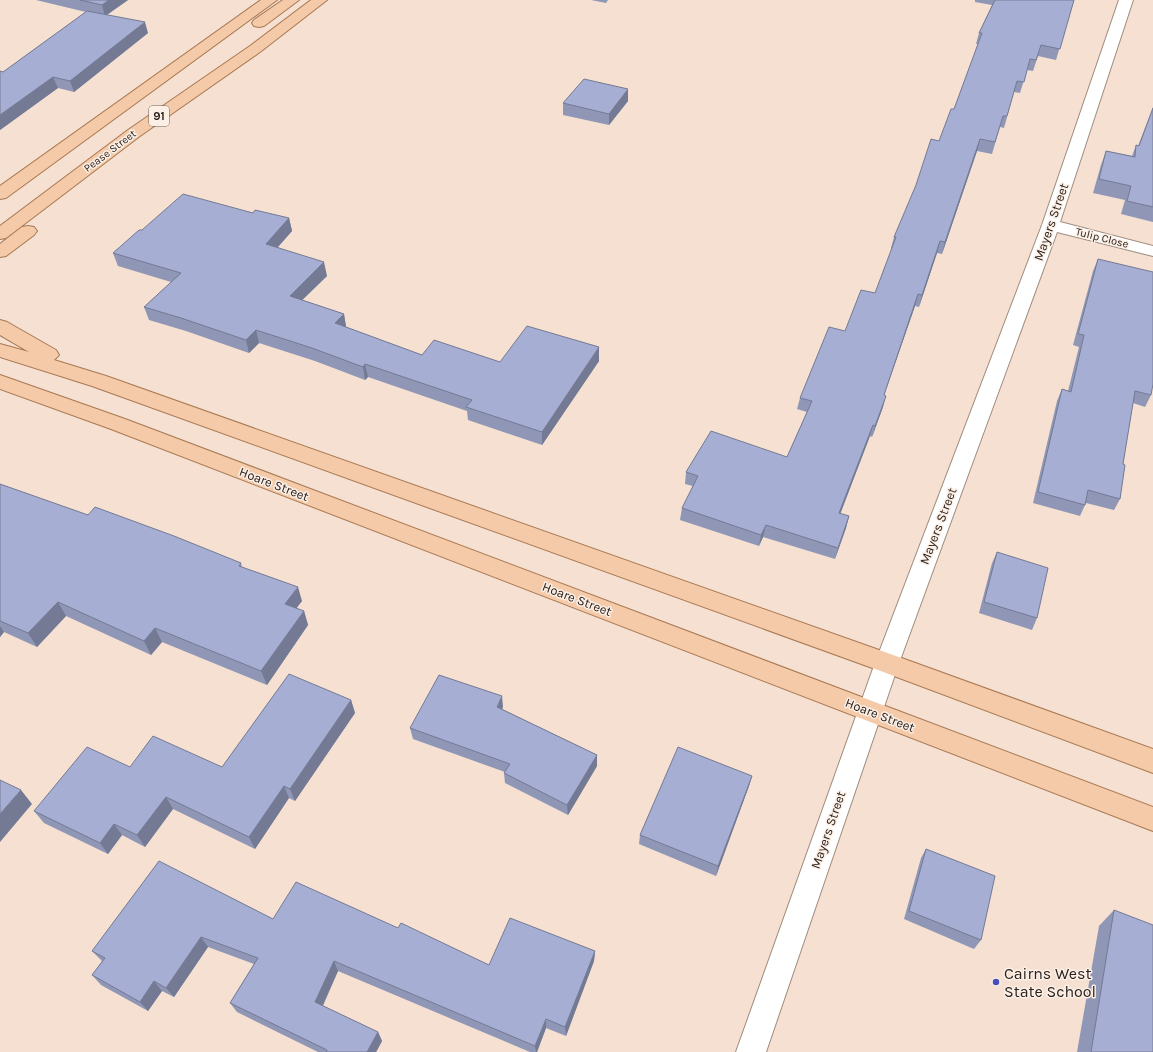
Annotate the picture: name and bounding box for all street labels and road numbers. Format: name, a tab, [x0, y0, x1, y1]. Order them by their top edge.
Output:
road number: 91	[149, 106, 169, 126]
street label: Pease Street	[81, 127, 139, 175]
street label: Mayers Street	[1031, 181, 1071, 263]
street label: Tulip Close	[1074, 225, 1130, 251]
street label: Hoare Street	[237, 464, 311, 504]
street label: Mayers Street	[916, 485, 960, 567]
street label: Hoare Street	[540, 579, 614, 619]
street label: Hoare Street	[843, 695, 917, 735]
street label: Mayers Street	[808, 789, 848, 871]

